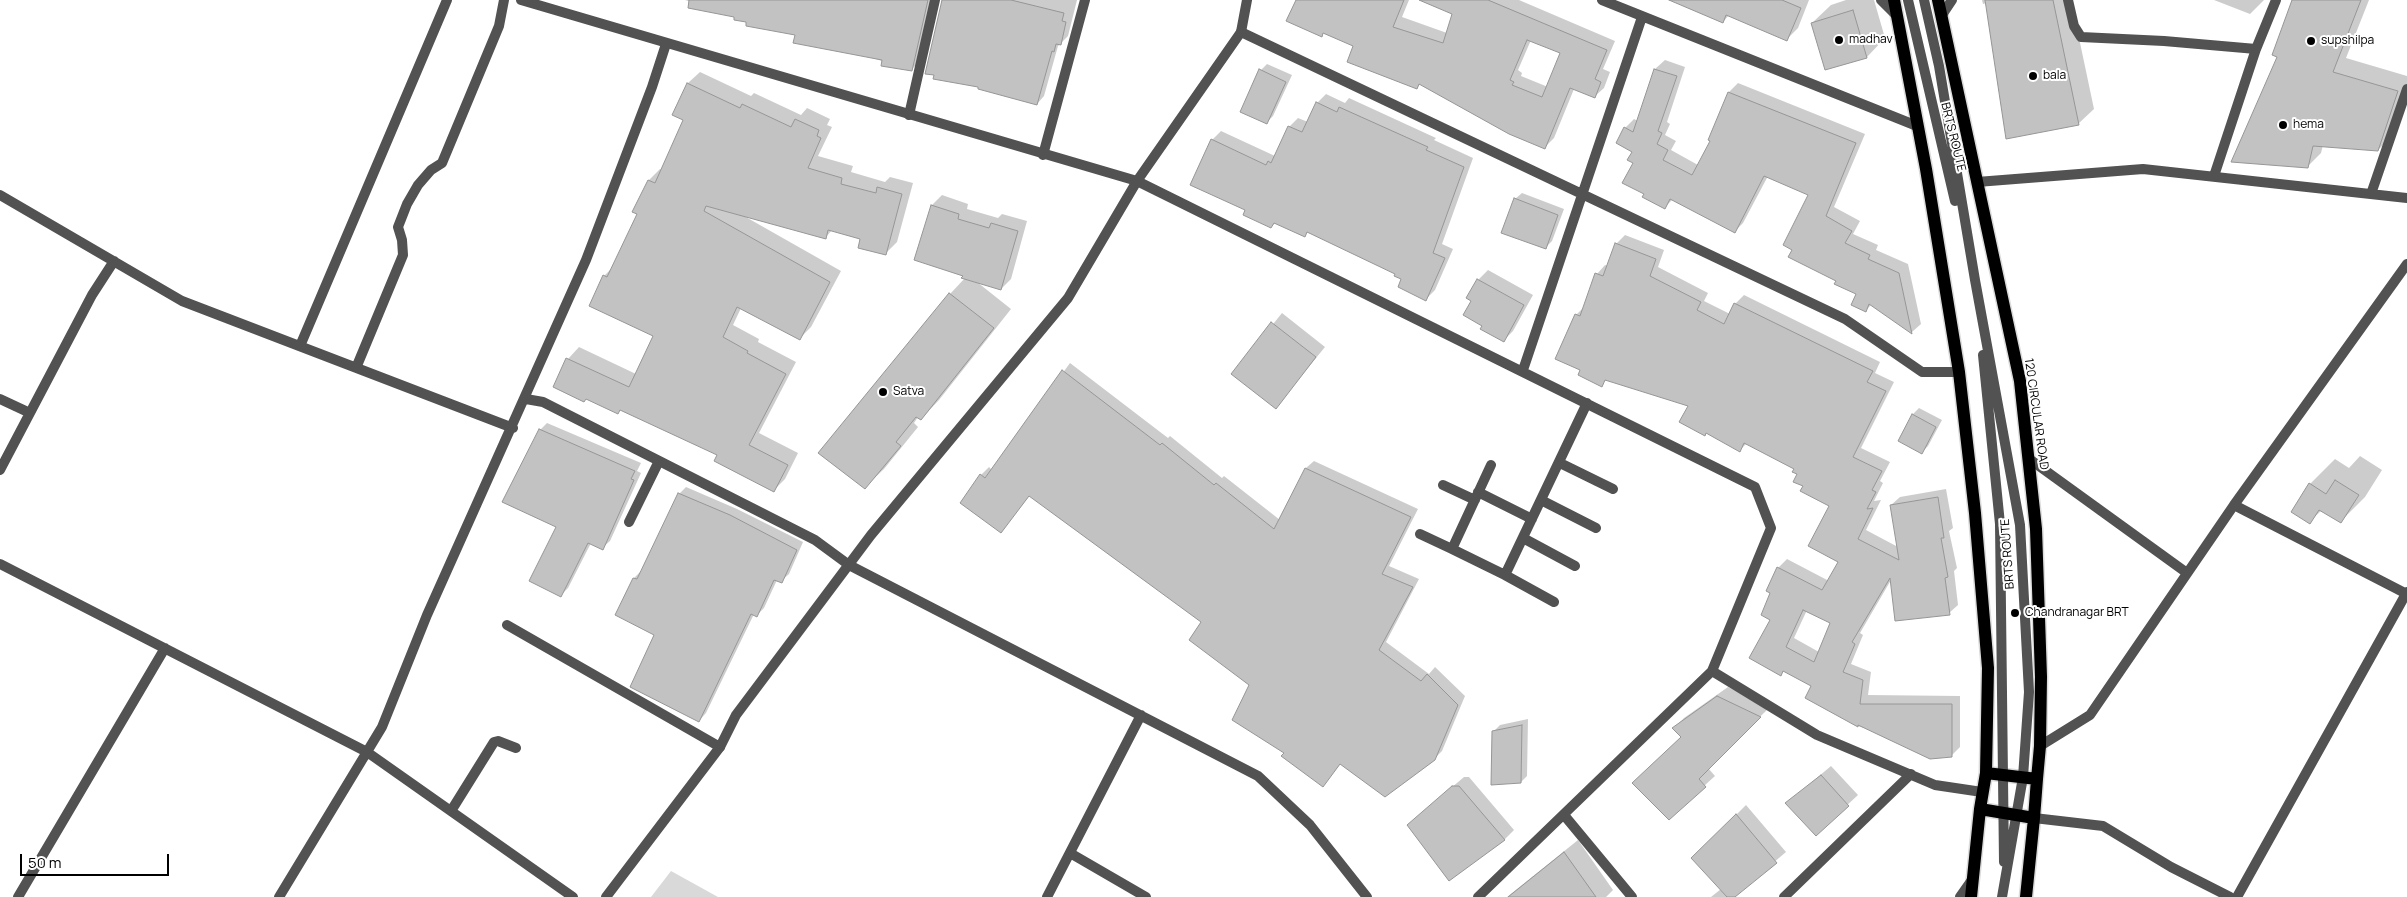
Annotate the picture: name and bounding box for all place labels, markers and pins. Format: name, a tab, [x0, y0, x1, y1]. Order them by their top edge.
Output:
place label: madhav	[1849, 33, 1893, 47]
marker: madhav	[1833, 34, 1845, 46]
place label: supshilpa	[2321, 34, 2374, 48]
marker: supshilpa	[2305, 35, 2317, 47]
place label: bala	[2043, 69, 2066, 83]
marker: bala	[2027, 70, 2039, 82]
place label: hema	[2293, 118, 2324, 132]
marker: hema	[2277, 119, 2289, 131]
place label: Satva	[893, 385, 924, 399]
marker: Satva	[877, 386, 889, 398]
place label: Chandranagar BRT	[2025, 606, 2129, 620]
marker: Chandranagar BRT	[2009, 607, 2021, 619]

